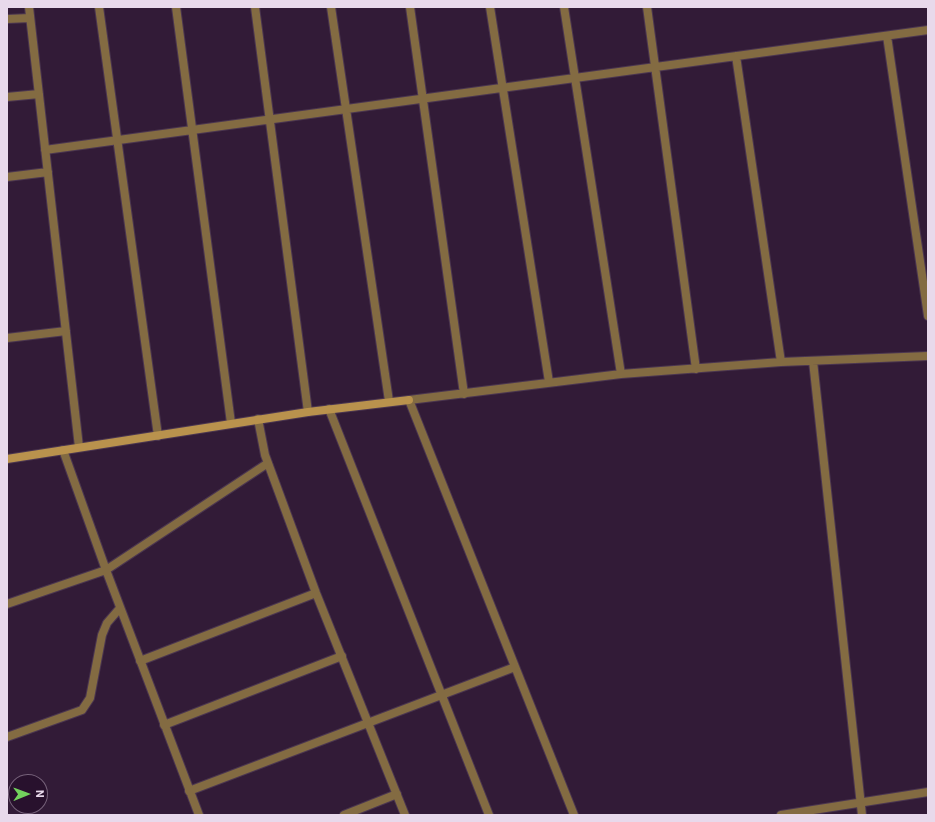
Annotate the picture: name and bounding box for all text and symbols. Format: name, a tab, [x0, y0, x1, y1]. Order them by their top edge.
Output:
north arrow	[8, 774, 48, 814]
text: N	[33, 790, 46, 798]

